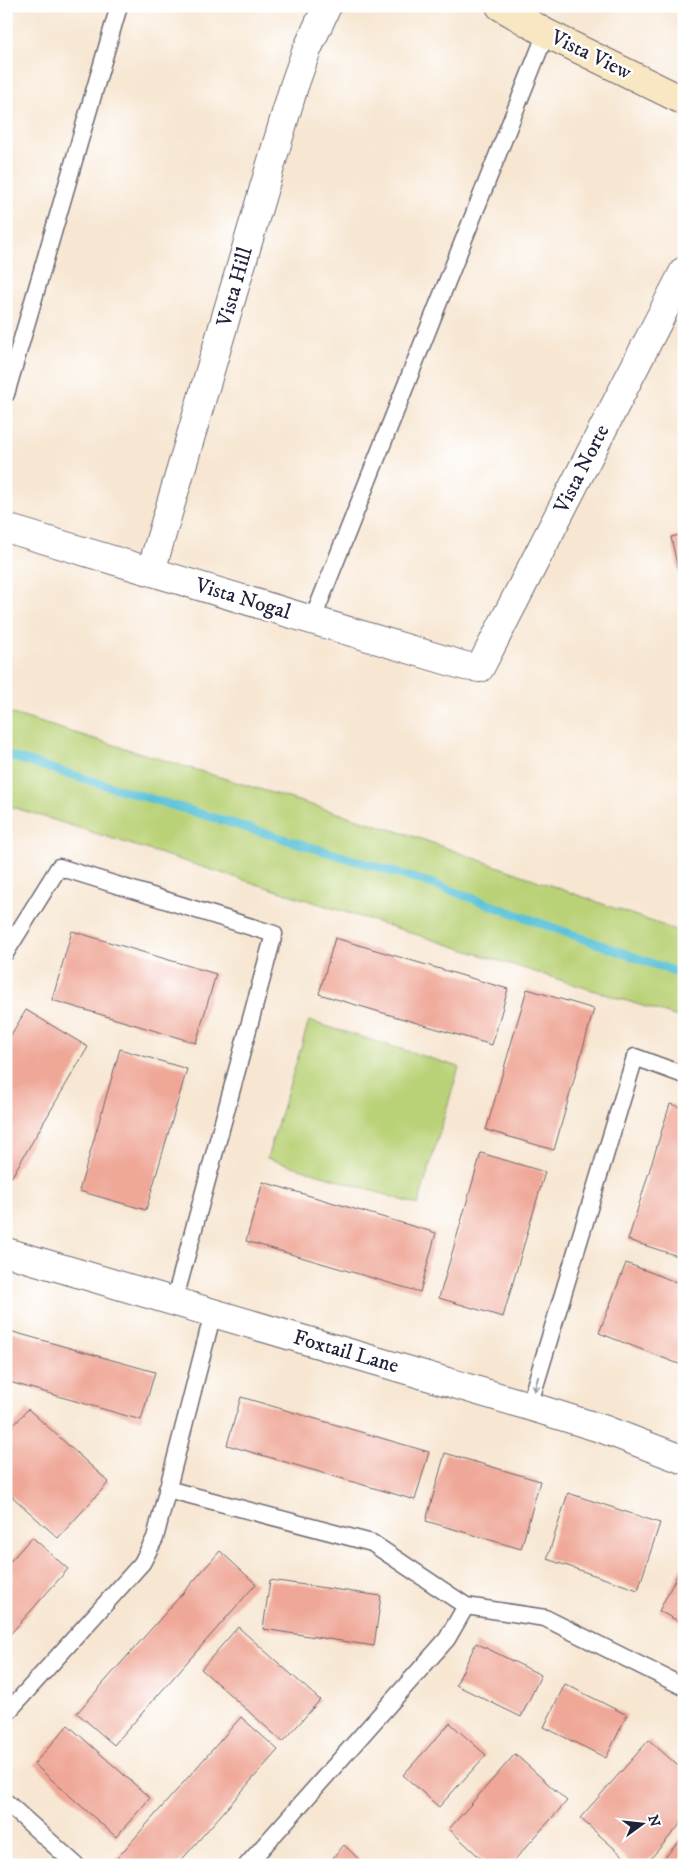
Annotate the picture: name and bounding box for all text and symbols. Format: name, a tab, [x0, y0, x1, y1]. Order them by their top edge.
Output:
street label: Vista View	[546, 24, 636, 86]
street label: Vista Hill	[211, 244, 259, 331]
street label: Vista Norte	[548, 420, 615, 519]
street label: Vista Nogal	[191, 572, 294, 626]
street label: Foxtail Lane	[290, 1325, 402, 1379]
one-way arrow	[531, 1376, 540, 1391]
north arrow	[618, 1798, 668, 1848]
text: N	[643, 1813, 664, 1829]

